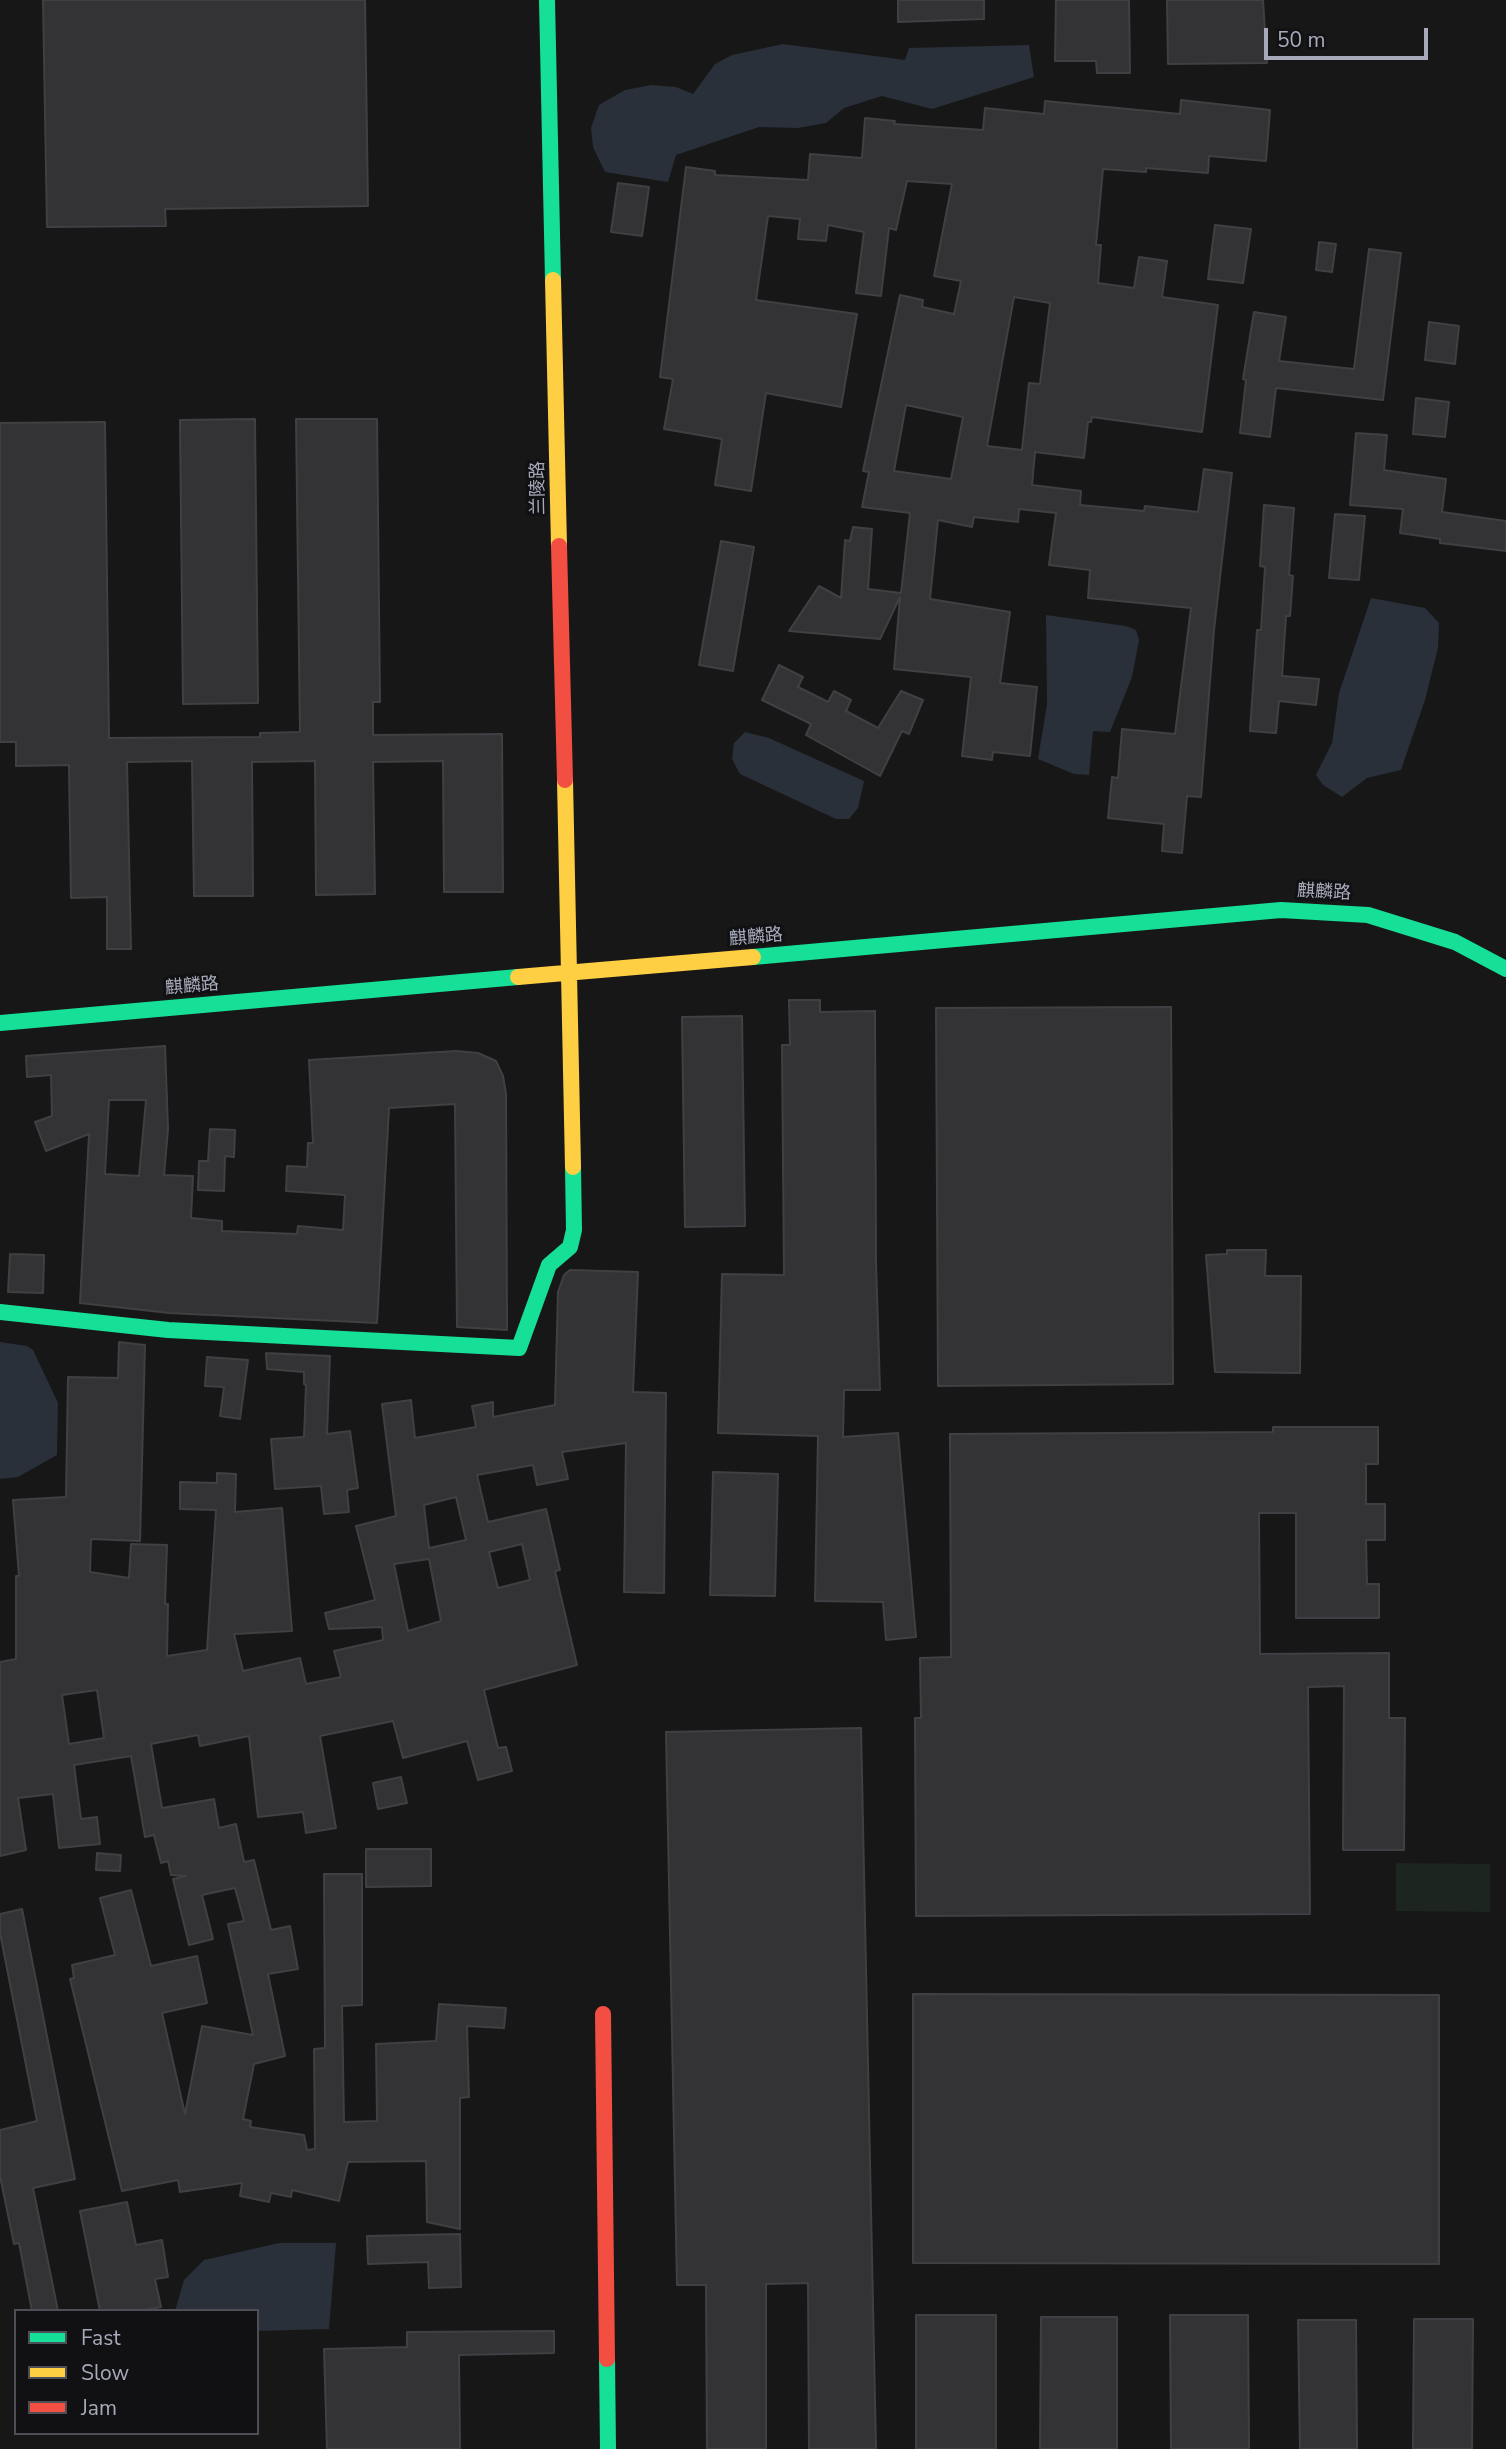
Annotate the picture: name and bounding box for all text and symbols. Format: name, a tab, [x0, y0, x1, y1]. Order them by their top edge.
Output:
scale bar	[1268, 14, 1432, 58]
text: 50 m	[1277, 26, 1326, 54]
street label: 兰陵路	[528, 461, 550, 515]
street label: 麒麟路	[1296, 881, 1352, 905]
street label: 麒麟路	[728, 925, 784, 951]
street label: 麒麟路	[164, 974, 220, 1000]
legend	[14, 2309, 259, 2435]
text: Fast	[81, 2324, 121, 2352]
text: Slow	[81, 2359, 129, 2387]
text: Jam	[81, 2394, 117, 2422]

